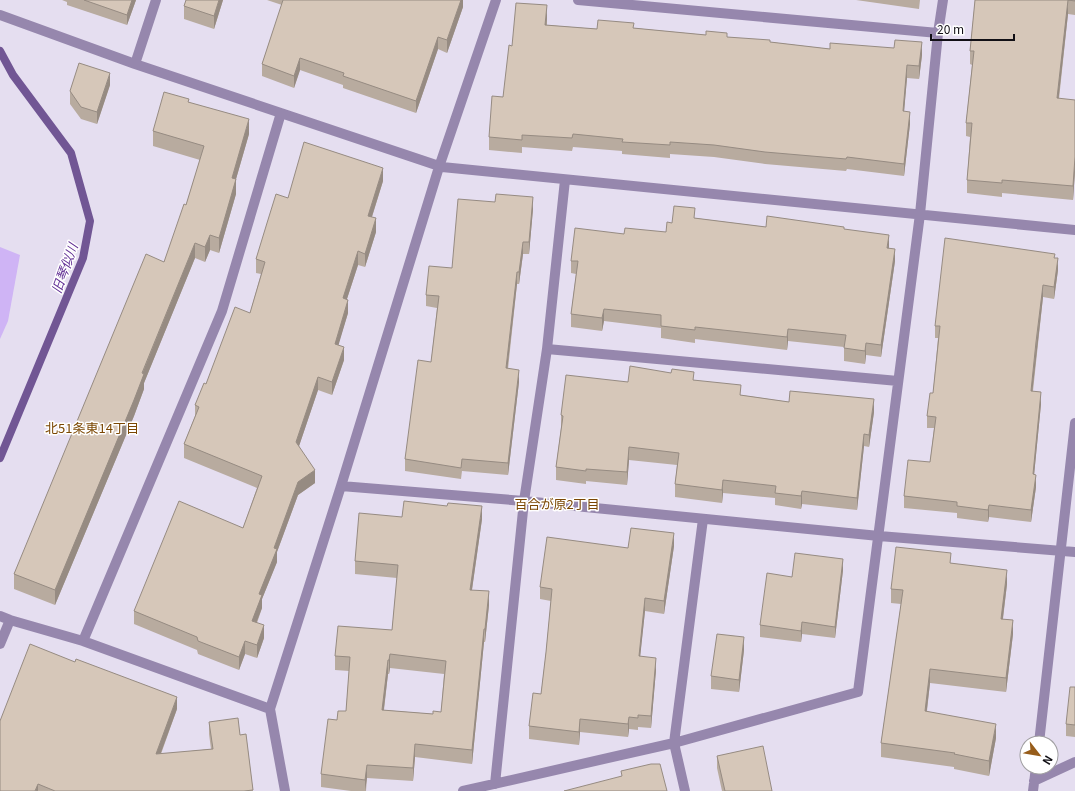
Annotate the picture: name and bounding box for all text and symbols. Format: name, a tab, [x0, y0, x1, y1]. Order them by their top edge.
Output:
scale bar	[931, 16, 1014, 42]
text: 20 m	[937, 20, 964, 37]
water label: 旧琴似川	[46, 238, 83, 296]
district label: 北51条東14丁目	[45, 418, 139, 437]
district label: 百合が原2丁目	[514, 494, 600, 513]
north arrow	[1019, 735, 1059, 775]
text: N	[1039, 753, 1057, 768]

